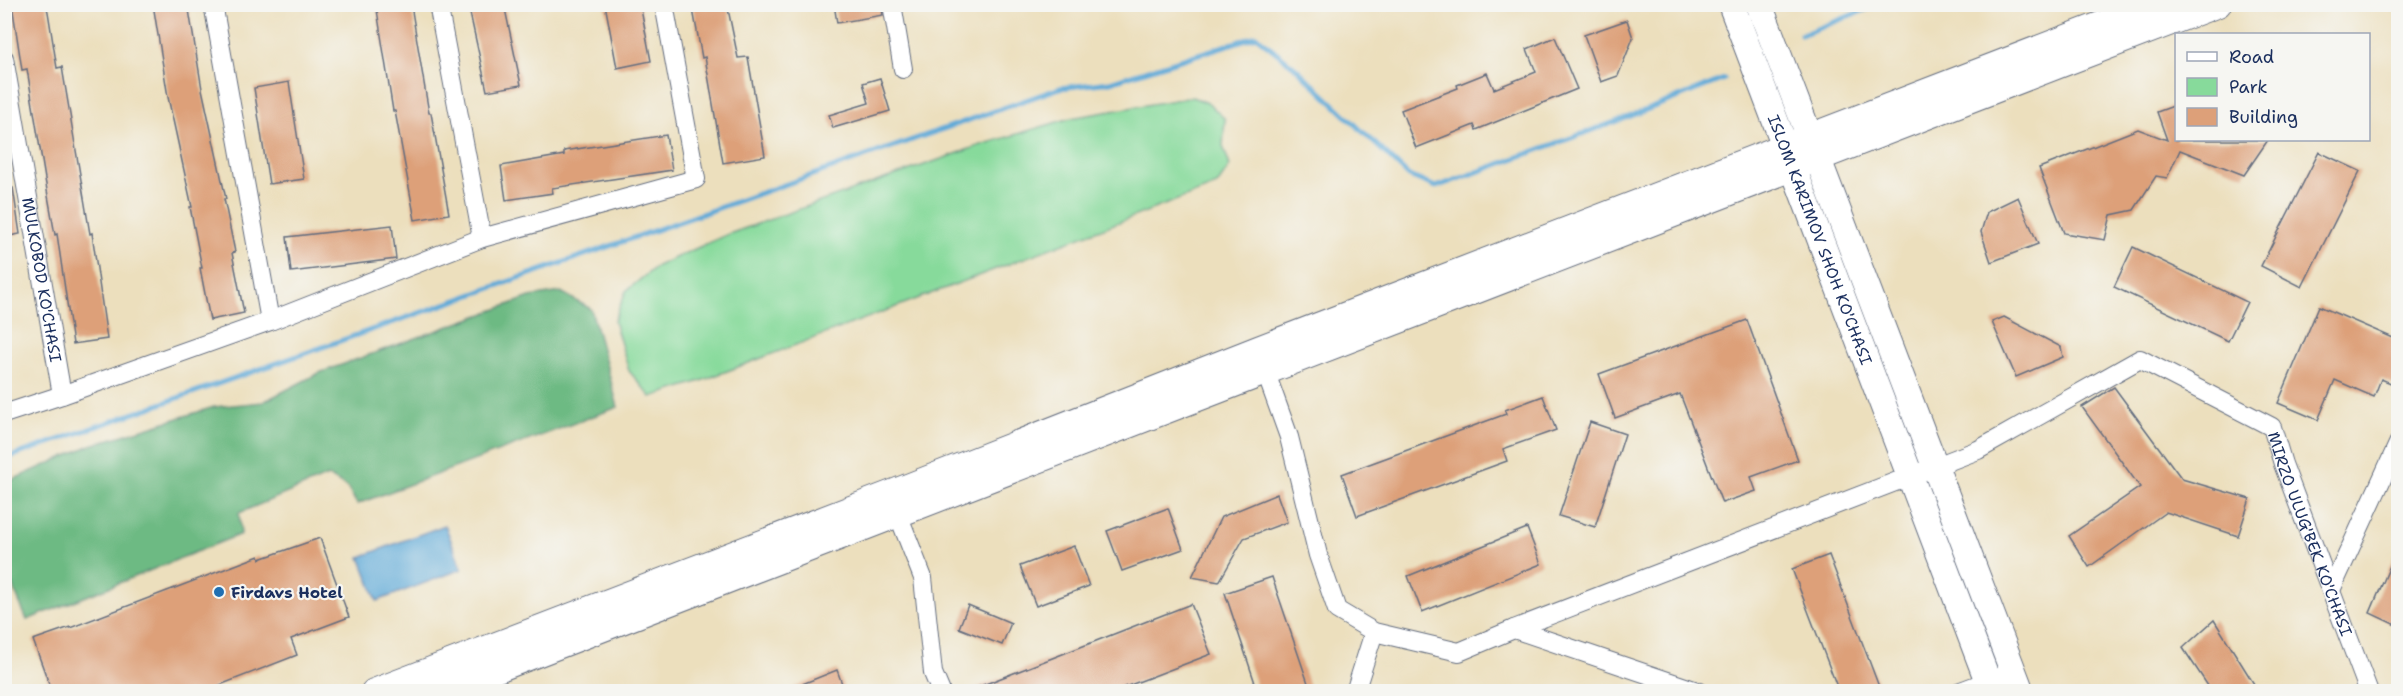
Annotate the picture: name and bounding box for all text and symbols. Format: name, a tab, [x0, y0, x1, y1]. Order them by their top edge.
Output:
legend	[2175, 33, 2370, 141]
text: Road	[2229, 45, 2274, 69]
text: Park	[2229, 75, 2268, 99]
text: Building	[2229, 105, 2298, 129]
street label: ISLOM KARIMOV SHOH KO'CHASI	[1763, 112, 1877, 368]
street label: MULKOBOD KO'CHASI	[17, 196, 66, 364]
street label: MIRZO ULUG'BEK KO'CHASI	[2263, 429, 2357, 639]
place label: Firdavs Hotel	[231, 582, 343, 603]
marker: Firdavs Hotel	[212, 585, 226, 599]

